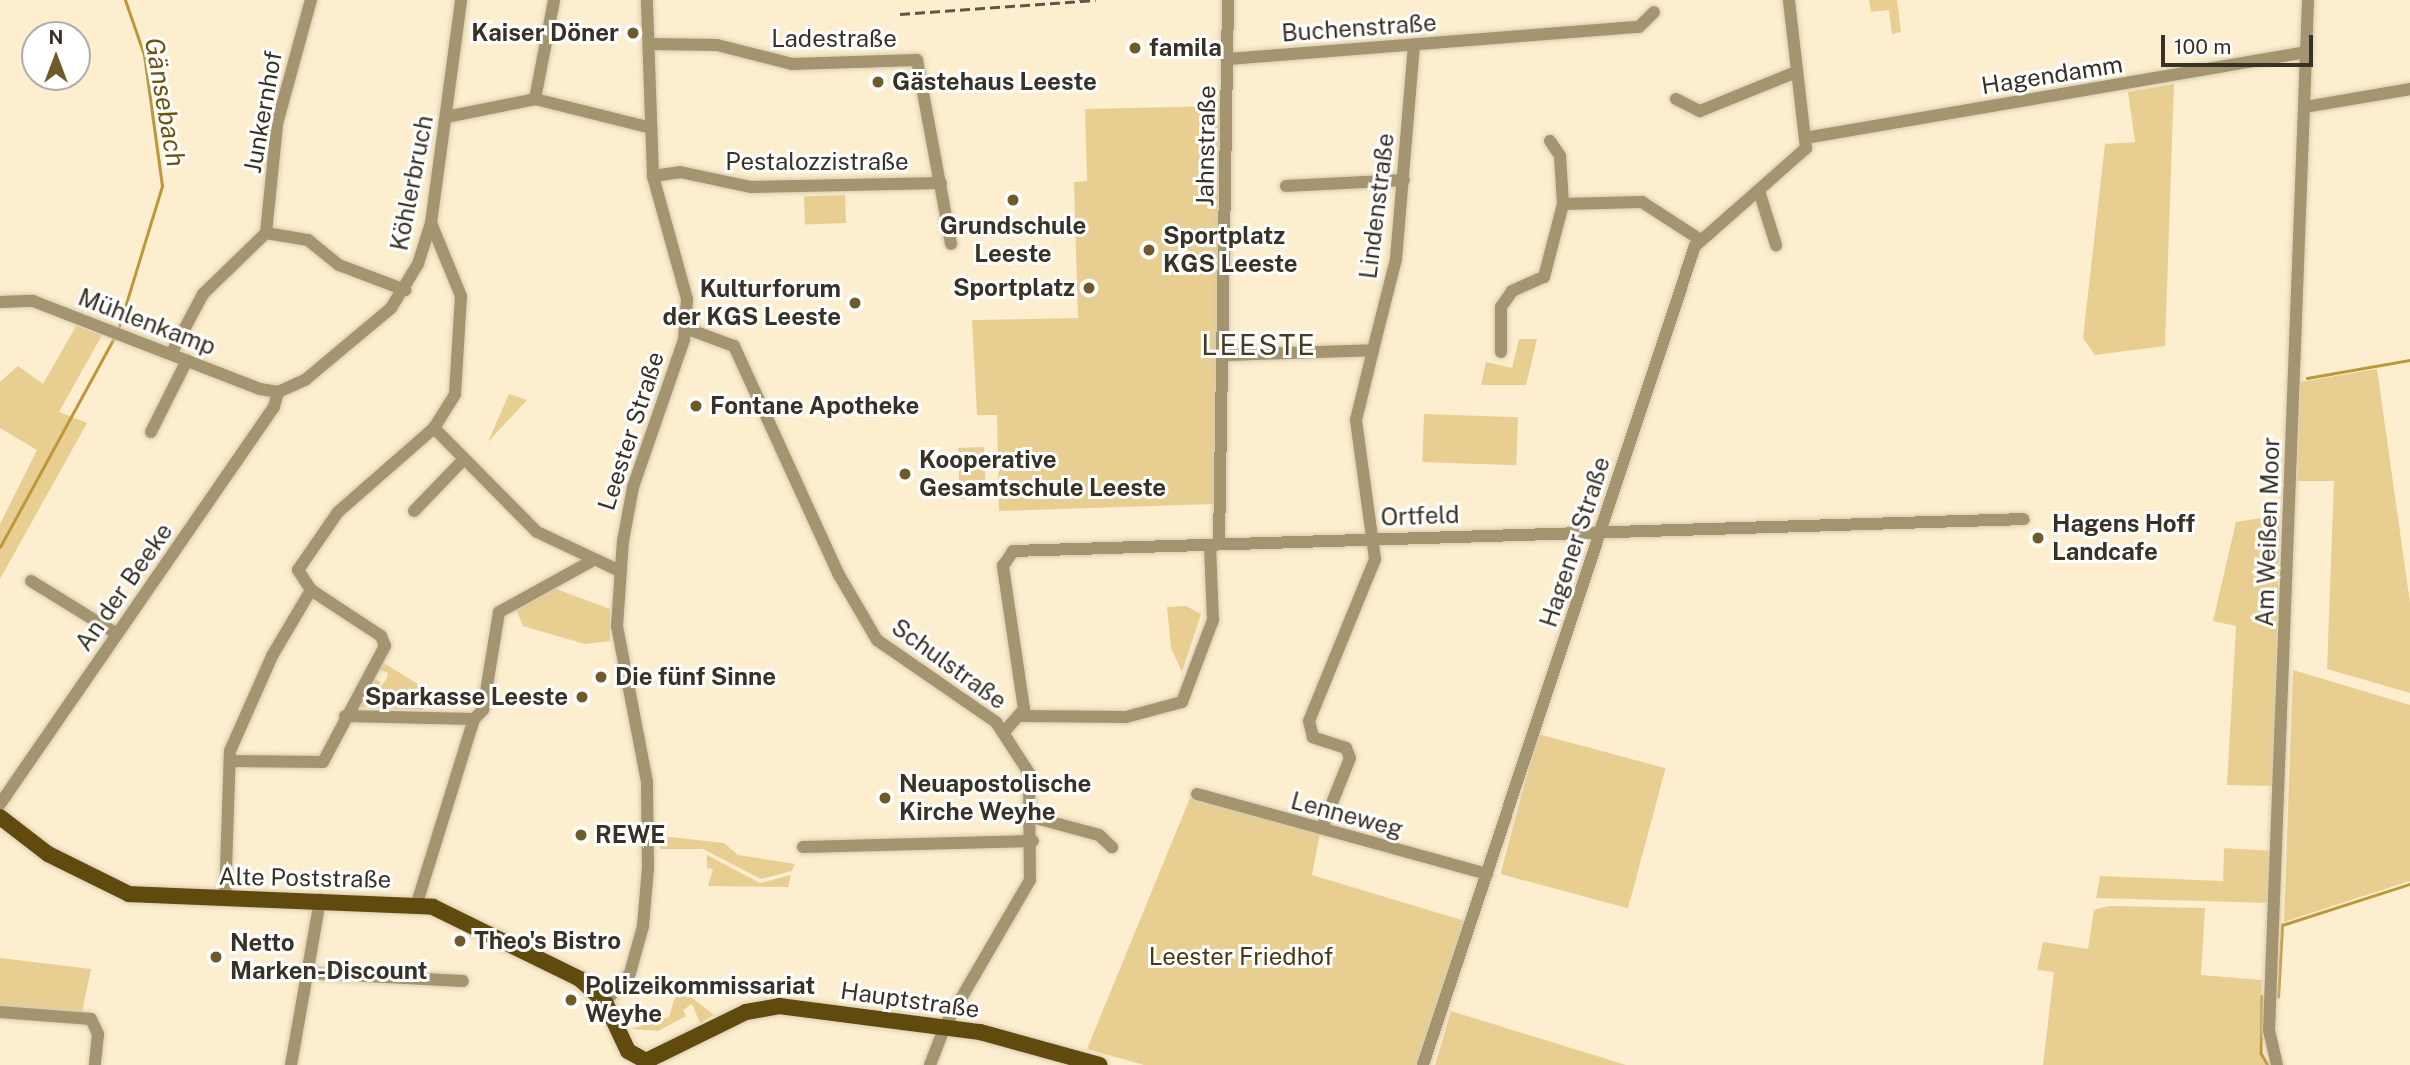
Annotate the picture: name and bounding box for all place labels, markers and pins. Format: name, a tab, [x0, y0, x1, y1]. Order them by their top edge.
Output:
place label: Kaiser Döner	[471, 19, 619, 47]
marker: Kaiser Döner	[625, 25, 641, 41]
place label: famila	[1149, 34, 1222, 62]
marker: famila	[1127, 40, 1143, 56]
place label: Gästehaus Leeste	[892, 68, 1097, 96]
marker: Gästehaus Leeste	[870, 74, 886, 90]
marker: Grundschule Leeste	[1005, 192, 1021, 208]
place label: Grundschule Leeste	[940, 212, 1086, 268]
place label: Sportplatz KGS Leeste	[1163, 222, 1298, 278]
marker: Sportplatz KGS Leeste	[1141, 242, 1157, 258]
place label: Sportplatz	[953, 274, 1075, 302]
place label: Kulturforum der KGS Leeste	[663, 275, 841, 331]
marker: Sportplatz	[1081, 280, 1097, 296]
marker: Kulturforum der KGS Leeste	[847, 295, 863, 311]
place label: Fontane Apotheke	[710, 392, 919, 420]
marker: Fontane Apotheke	[688, 398, 704, 414]
place label: Kooperative Gesamtschule Leeste	[919, 446, 1166, 502]
marker: Kooperative Gesamtschule Leeste	[897, 466, 913, 482]
place label: Hagens Hoff Landcafe	[2052, 510, 2195, 566]
marker: Hagens Hoff Landcafe	[2030, 530, 2046, 546]
place label: Die fünf Sinne	[615, 663, 776, 691]
marker: Die fünf Sinne	[593, 669, 609, 685]
place label: Sparkasse Leeste	[365, 683, 568, 711]
marker: Sparkasse Leeste	[574, 689, 590, 705]
place label: Neuapostolische Kirche Weyhe	[899, 770, 1091, 826]
marker: Neuapostolische Kirche Weyhe	[877, 790, 893, 806]
place label: REWE	[595, 821, 666, 849]
marker: REWE	[573, 827, 589, 843]
place label: Theo's Bistro	[474, 927, 621, 955]
place label: Netto Marken-Discount	[230, 929, 428, 985]
marker: Theo's Bistro	[452, 933, 468, 949]
marker: Netto Marken-Discount	[208, 949, 224, 965]
place label: Polizeikommissariat Weyhe	[585, 972, 815, 1028]
marker: Polizeikommissariat Weyhe	[563, 992, 579, 1008]

